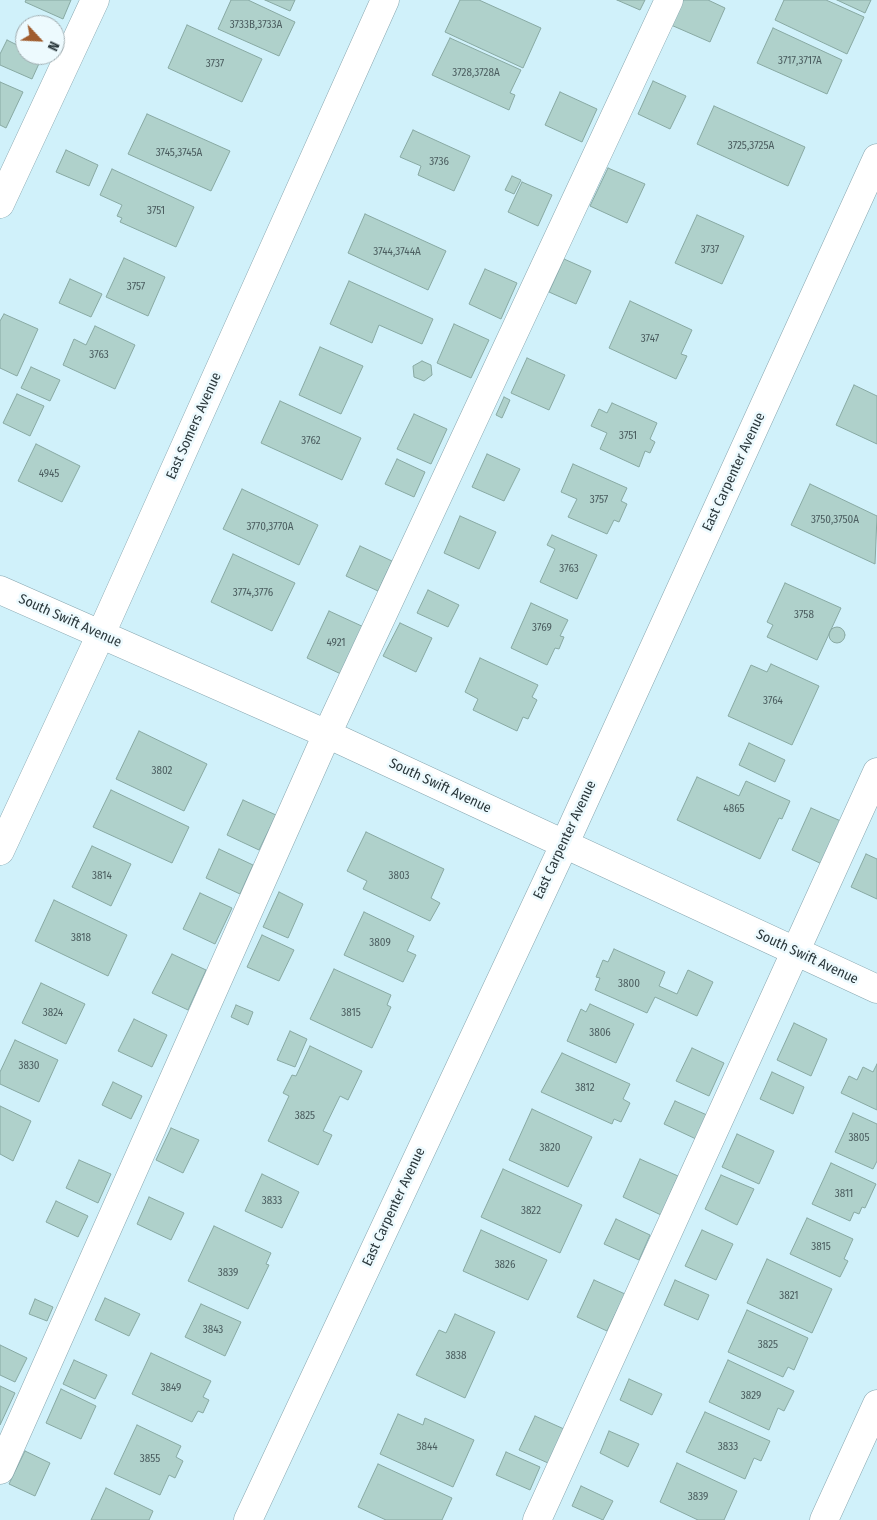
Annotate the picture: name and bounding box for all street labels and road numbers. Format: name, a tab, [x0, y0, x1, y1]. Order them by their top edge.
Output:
street label: East Somers Avenue	[163, 370, 225, 482]
street label: East Carpenter Avenue	[699, 410, 769, 534]
street label: South Swift Avenue	[16, 591, 124, 651]
street label: South Swift Avenue	[386, 755, 494, 817]
street label: East Carpenter Avenue	[530, 778, 600, 902]
street label: South Swift Avenue	[753, 926, 861, 988]
street label: East Carpenter Avenue	[359, 1145, 429, 1269]

